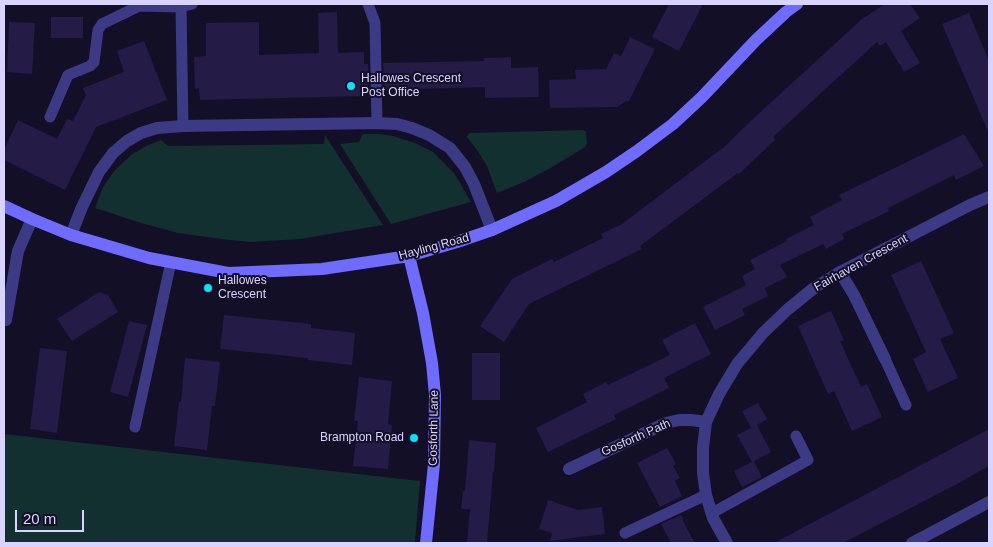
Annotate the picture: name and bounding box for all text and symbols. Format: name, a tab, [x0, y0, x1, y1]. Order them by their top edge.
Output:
place label: Hallowes Crescent Post Office	[361, 72, 461, 100]
marker: Hallowes Crescent Post Office	[345, 80, 357, 92]
street label: Hayling Road	[397, 231, 471, 263]
street label: Fairhaven Crescent	[812, 231, 910, 295]
place label: Hallowes Crescent	[218, 274, 267, 302]
marker: Hallowes Crescent	[202, 282, 214, 294]
street label: Gosforth Lane	[426, 390, 442, 466]
street label: Gosforth Path	[599, 416, 673, 460]
place label: Brampton Road	[320, 431, 404, 445]
marker: Brampton Road	[408, 432, 420, 444]
scale bar	[18, 500, 86, 532]
text: 20 m	[23, 510, 56, 527]

